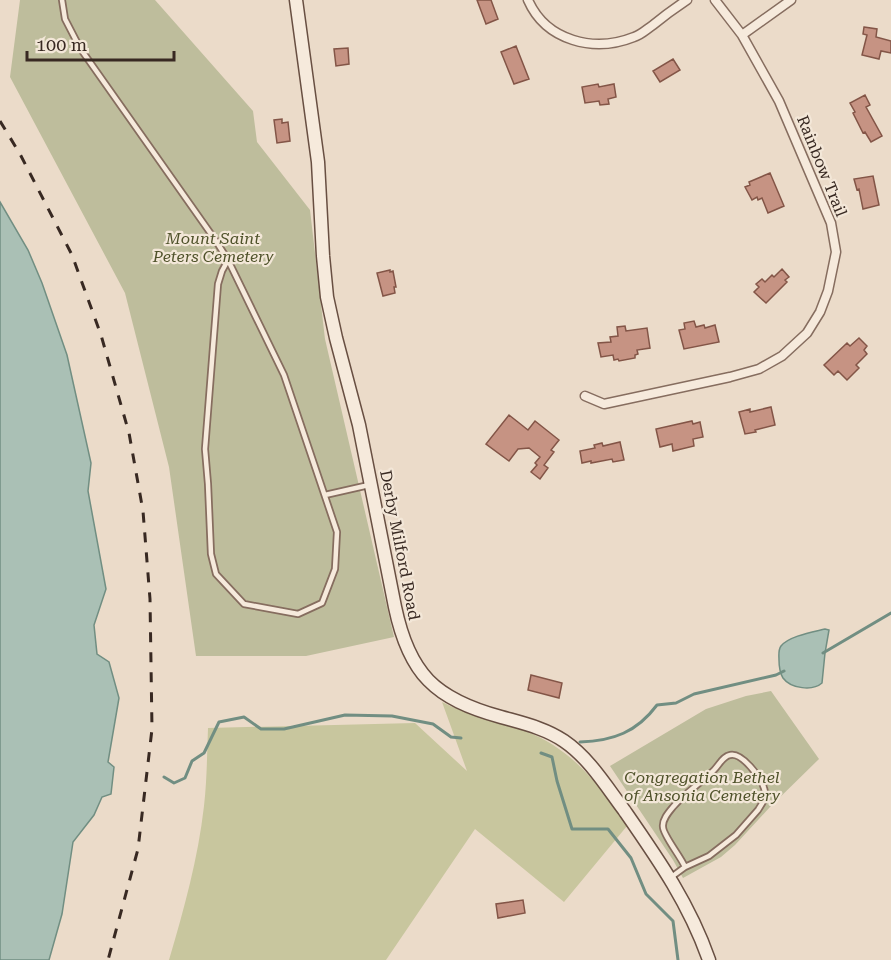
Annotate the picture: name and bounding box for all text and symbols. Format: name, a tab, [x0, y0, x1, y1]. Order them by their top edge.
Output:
scale bar	[27, 24, 174, 62]
text: 100 m	[36, 34, 87, 55]
street label: Rainbow Trail	[793, 113, 851, 219]
park label: Mount Saint Peters Cemetery	[152, 229, 274, 266]
street label: Derby Milford Road	[376, 468, 424, 622]
park label: Congregation Bethel of Ansonia Cemetery	[624, 768, 781, 805]

